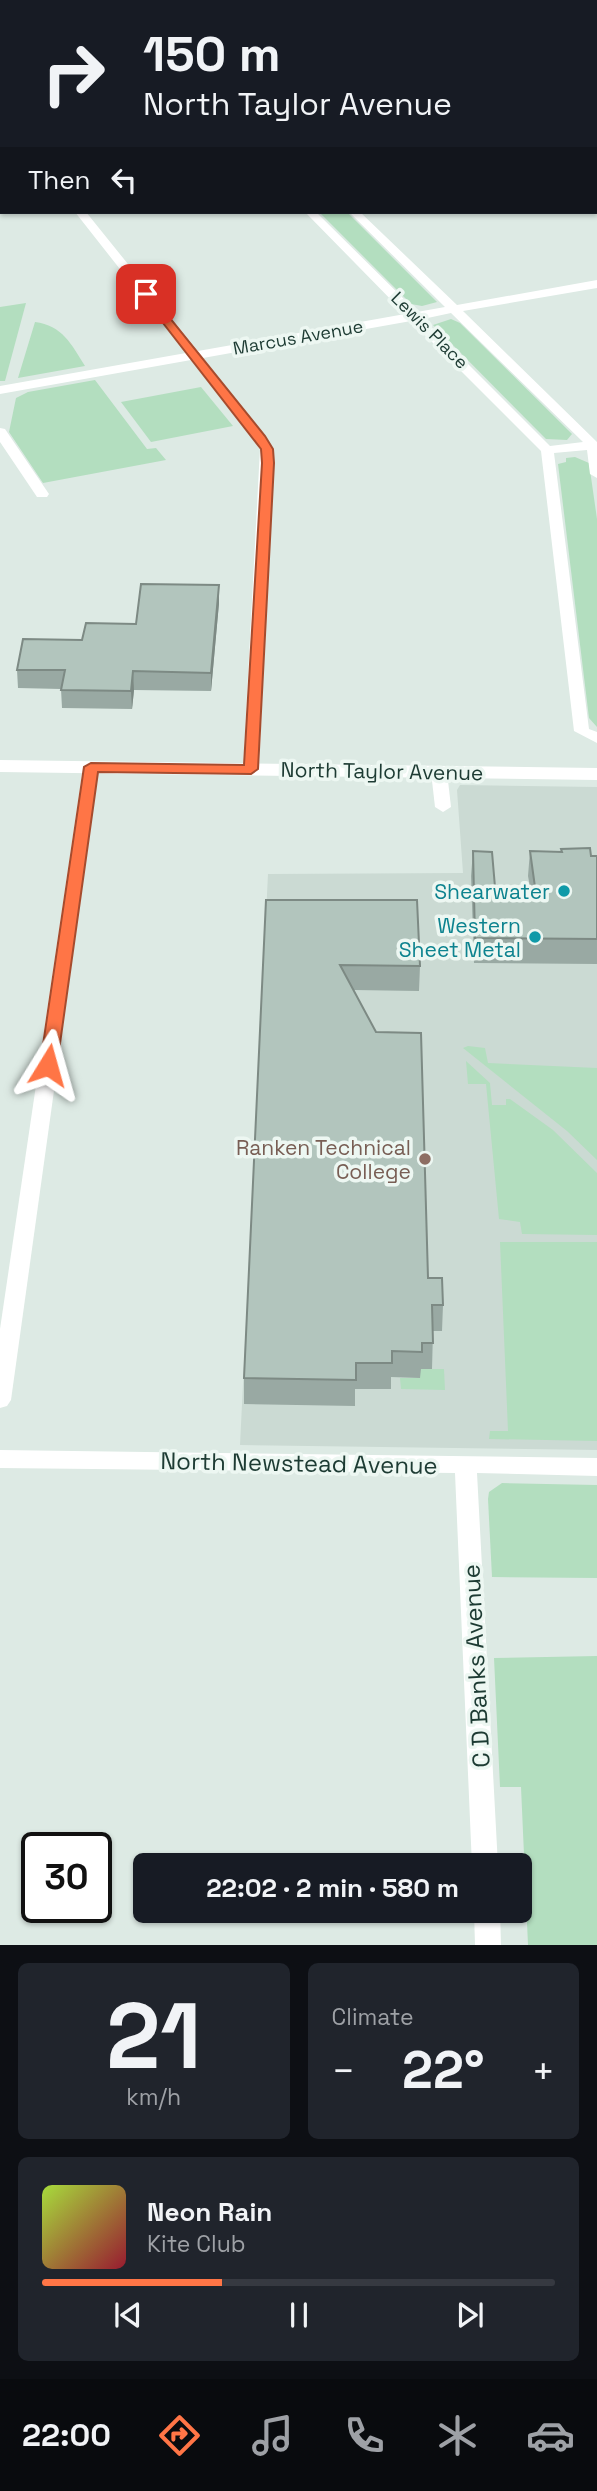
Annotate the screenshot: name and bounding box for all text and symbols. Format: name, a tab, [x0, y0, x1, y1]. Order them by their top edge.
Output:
text: 150 m	[143, 23, 281, 85]
icon: right	[28, 28, 119, 119]
text: North Taylor Avenue	[143, 84, 452, 124]
icon: left	[105, 161, 143, 199]
text: Then	[28, 163, 91, 197]
pin	[116, 264, 176, 324]
icon: arrive	[127, 275, 165, 313]
street label: Lewis Place	[387, 287, 473, 373]
street label: Marcus Avenue	[231, 314, 365, 360]
street label: North Taylor Avenue	[280, 756, 484, 786]
place label: Shearwater	[434, 878, 550, 905]
marker: Shearwater	[556, 883, 572, 899]
place label: Western Sheet Metal	[399, 912, 521, 963]
marker: Western Sheet Metal	[527, 929, 543, 945]
position arrow	[11, 1028, 85, 1102]
place label: Ranken Technical College	[236, 1134, 411, 1185]
marker: Ranken Technical College	[417, 1151, 433, 1167]
street label: North Newstead Avenue	[160, 1445, 438, 1481]
street label: C D Banks Avenue	[455, 1563, 497, 1769]
speed limit sign: 30	[21, 1832, 112, 1923]
text: 22:02 · 2 min · 580 m	[206, 1871, 459, 1905]
text: 21	[106, 1978, 201, 2095]
text: Climate	[332, 2002, 414, 2032]
text: 22°	[402, 2037, 484, 2103]
text: −	[332, 2047, 355, 2095]
text: +	[531, 2047, 555, 2095]
text: km/h	[126, 2082, 181, 2112]
text: Neon Rain	[147, 2195, 272, 2229]
text: Kite Club	[147, 2229, 246, 2259]
icon: previous	[109, 2296, 147, 2334]
icon: pause	[280, 2296, 318, 2334]
icon: next	[451, 2296, 489, 2334]
icon: directions	[155, 2411, 204, 2460]
icon: music	[248, 2411, 297, 2460]
icon: phone	[340, 2411, 389, 2460]
icon: climate	[433, 2411, 482, 2460]
icon: car	[526, 2411, 575, 2460]
text: 22:00	[22, 2415, 111, 2455]

